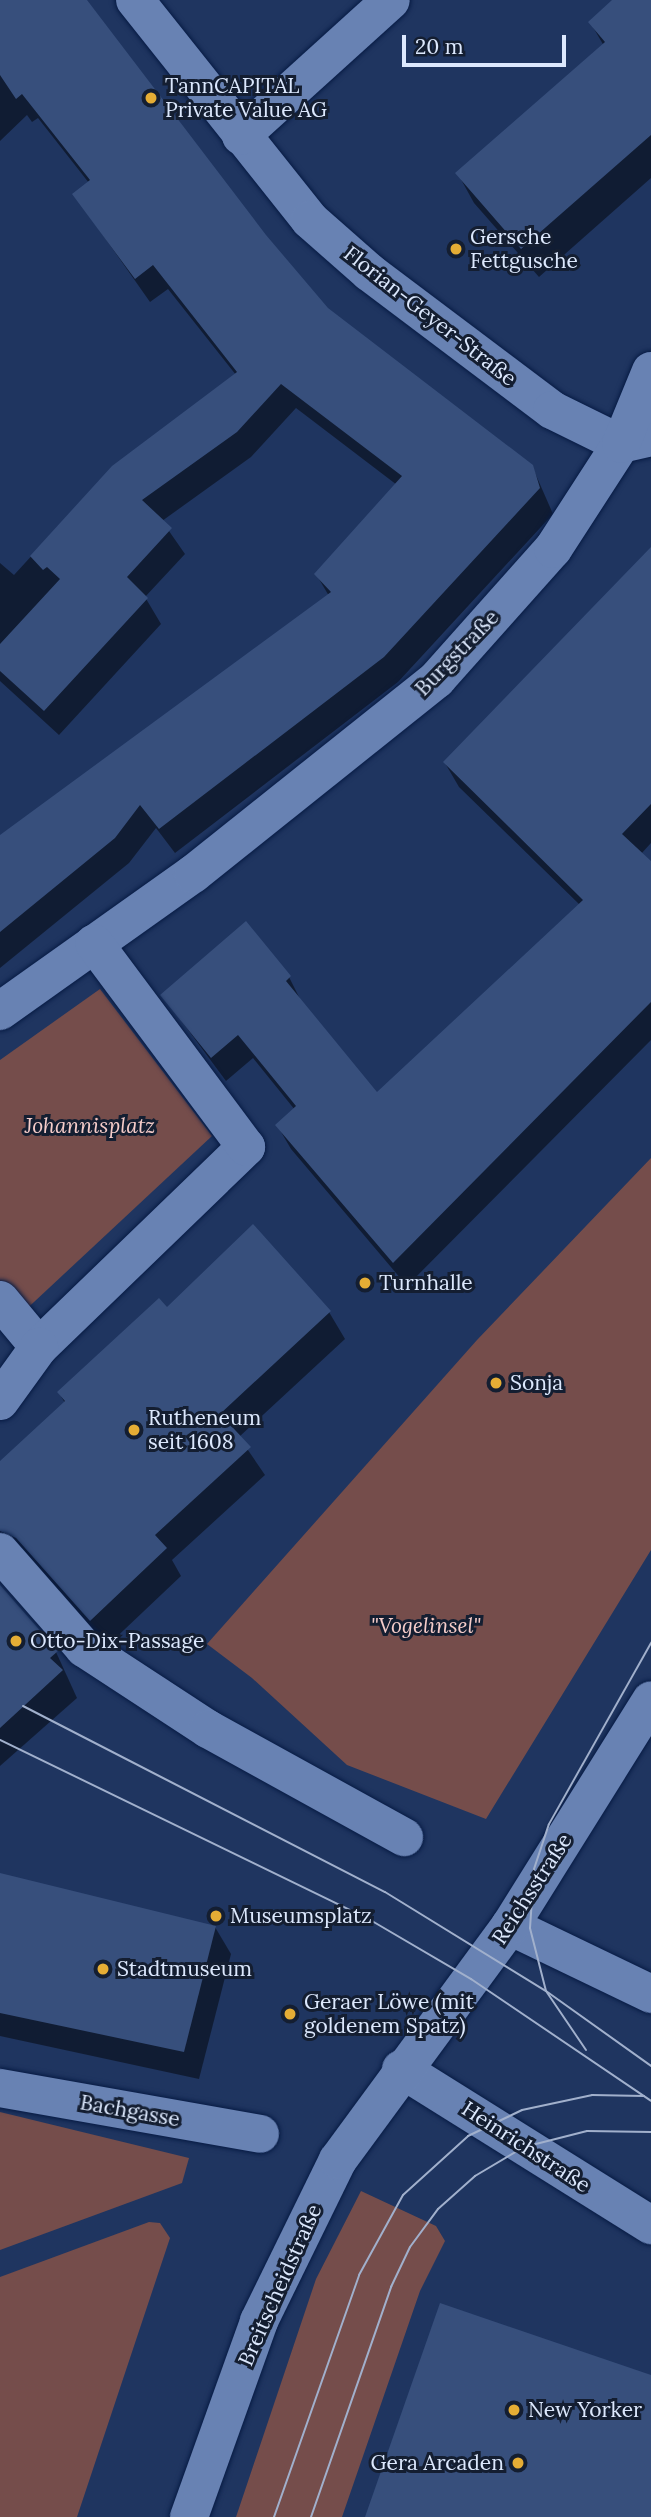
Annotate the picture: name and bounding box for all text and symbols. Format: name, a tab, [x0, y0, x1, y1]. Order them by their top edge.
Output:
scale bar	[406, 21, 570, 65]
text: 20 m	[415, 33, 464, 60]
place label: TannCAPITAL Private Value AG	[165, 73, 327, 123]
marker: TannCAPITAL Private Value AG	[143, 90, 159, 106]
place label: Gersche Fettgusche	[470, 224, 578, 274]
street label: Florian-Geyer-Straße	[339, 241, 521, 391]
marker: Gersche Fettgusche	[448, 241, 464, 257]
street label: Burgstraße	[410, 605, 504, 701]
park label: Johannisplatz	[25, 1113, 155, 1139]
place label: Turnhalle	[379, 1270, 473, 1296]
marker: Turnhalle	[357, 1275, 373, 1291]
place label: Sonja	[510, 1370, 563, 1396]
marker: Sonja	[488, 1375, 504, 1391]
place label: Rutheneum seit 1608	[148, 1405, 261, 1455]
marker: Rutheneum seit 1608	[126, 1422, 142, 1438]
park label: "Vogelinsel"	[371, 1613, 481, 1639]
place label: Otto-Dix-Passage	[30, 1628, 204, 1654]
marker: Otto-Dix-Passage	[8, 1633, 24, 1649]
street label: Reichsstraße	[487, 1829, 577, 1949]
place label: Museumsplatz	[230, 1903, 372, 1929]
marker: Museumsplatz	[208, 1908, 224, 1924]
place label: Stadtmuseum	[117, 1956, 252, 1982]
marker: Stadtmuseum	[95, 1961, 111, 1977]
place label: Geraer Löwe (mit goldenem Spatz)	[304, 1989, 474, 2039]
marker: Geraer Löwe (mit goldenem Spatz)	[282, 2006, 298, 2022]
street label: Bachgasse	[78, 2090, 182, 2132]
street label: Heinrichstraße	[457, 2096, 595, 2198]
street label: Breitscheidstraße	[233, 2200, 327, 2370]
place label: New Yorker	[528, 2397, 642, 2423]
marker: New Yorker	[506, 2402, 522, 2418]
place label: Gera Arcaden	[371, 2450, 504, 2476]
marker: Gera Arcaden	[510, 2455, 526, 2471]

